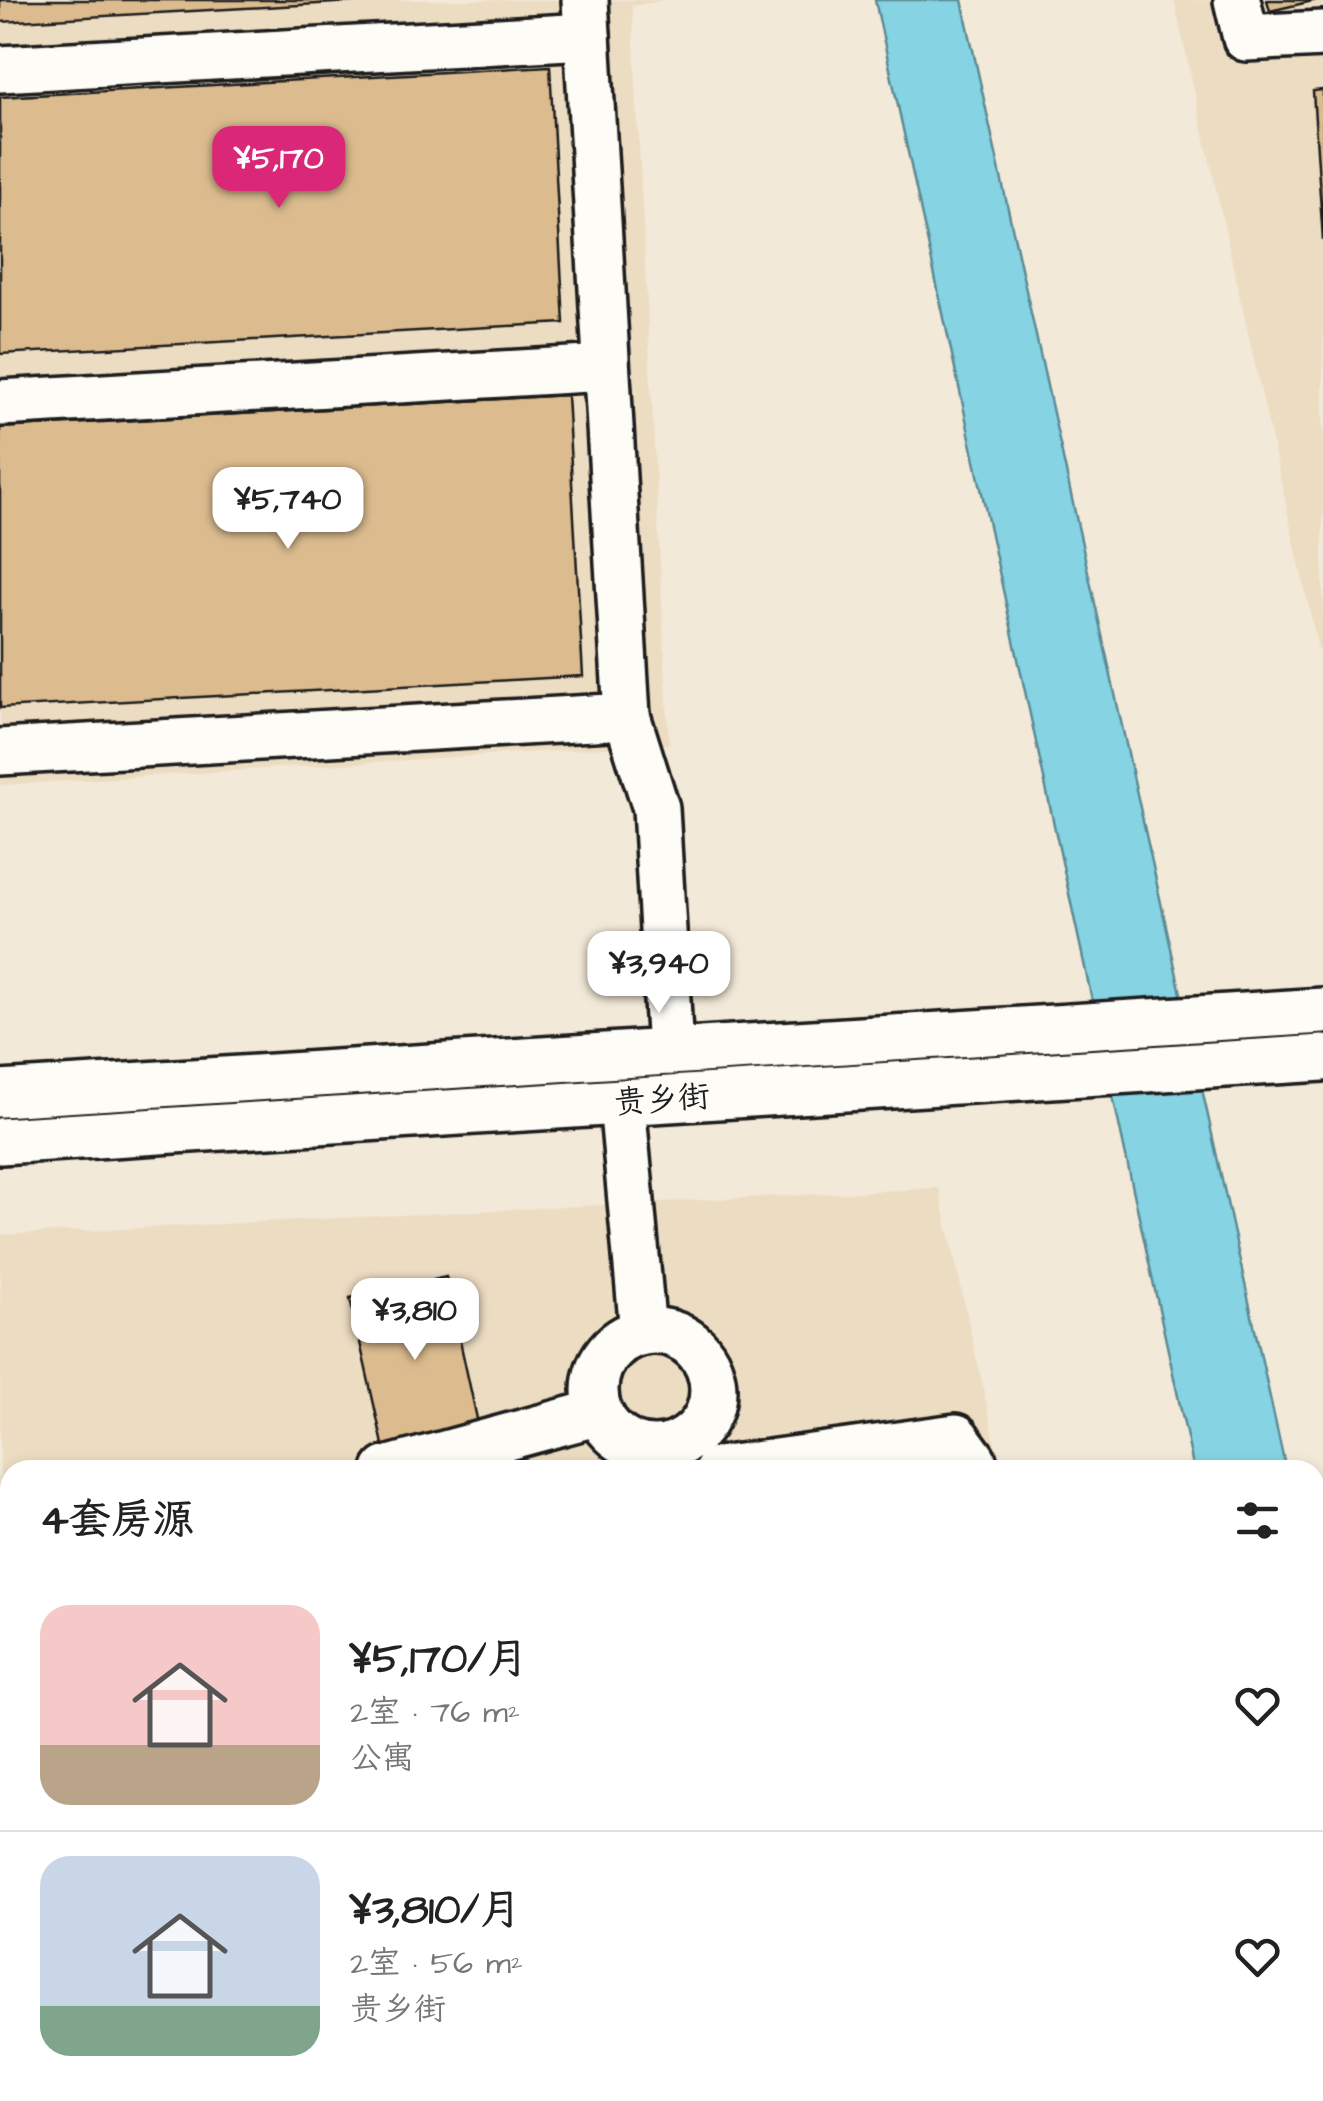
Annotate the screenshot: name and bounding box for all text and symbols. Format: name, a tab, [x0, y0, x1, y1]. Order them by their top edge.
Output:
pin: ¥5,170	[198, 126, 360, 211]
text: ¥5,170	[234, 136, 324, 181]
pin: ¥5,740	[207, 467, 369, 552]
text: ¥5,740	[234, 477, 342, 522]
pin: ¥3,940	[578, 931, 740, 1016]
text: ¥3,940	[609, 941, 709, 986]
street label: 贵乡街	[613, 1074, 711, 1126]
pin: ¥3,810	[334, 1278, 496, 1363]
text: ¥3,810	[373, 1288, 457, 1333]
text: 4套房源	[40, 1492, 195, 1550]
icon: filters	[1230, 1493, 1285, 1548]
text: ¥5,170/月	[350, 1631, 528, 1689]
icon: home	[120, 1645, 240, 1765]
icon: heart	[1230, 1678, 1285, 1733]
text: 2室 · 76 m²	[350, 1690, 520, 1735]
text: 公寓	[350, 1736, 414, 1781]
text: ¥3,810/月	[350, 1882, 522, 1940]
icon: home	[120, 1896, 240, 2016]
icon: heart	[1230, 1929, 1285, 1984]
text: 2室 · 56 m²	[350, 1941, 523, 1986]
text: 贵乡街	[350, 1987, 446, 2032]

